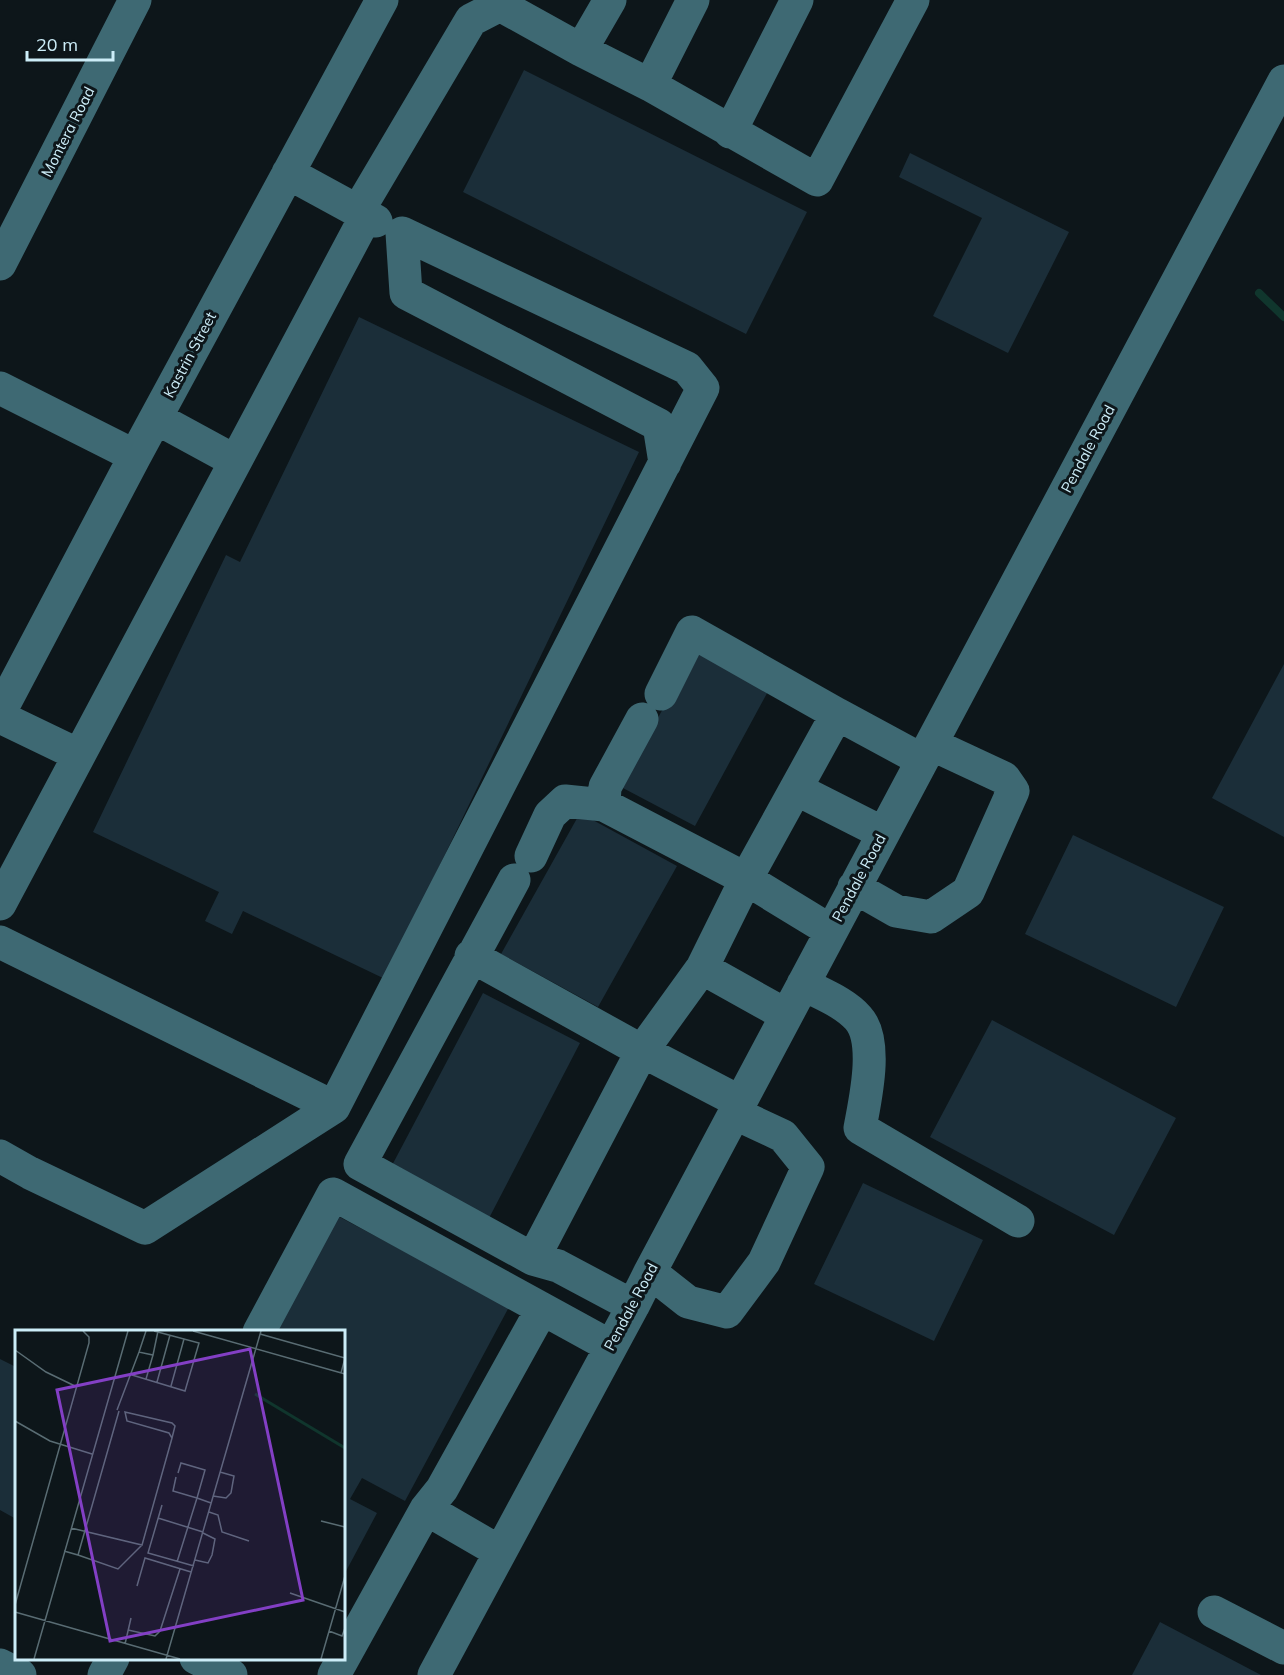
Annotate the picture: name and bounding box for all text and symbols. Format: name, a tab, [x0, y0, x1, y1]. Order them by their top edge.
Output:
scale bar	[27, 24, 112, 62]
text: 20 m	[36, 33, 78, 56]
street label: Montera Road	[37, 84, 98, 180]
street label: Kastrin Street	[159, 309, 220, 401]
street label: Pendale Road	[1056, 402, 1119, 496]
street label: Pendale Road	[827, 831, 890, 925]
street label: Pendale Road	[599, 1260, 662, 1354]
inset map	[15, 1330, 345, 1660]

